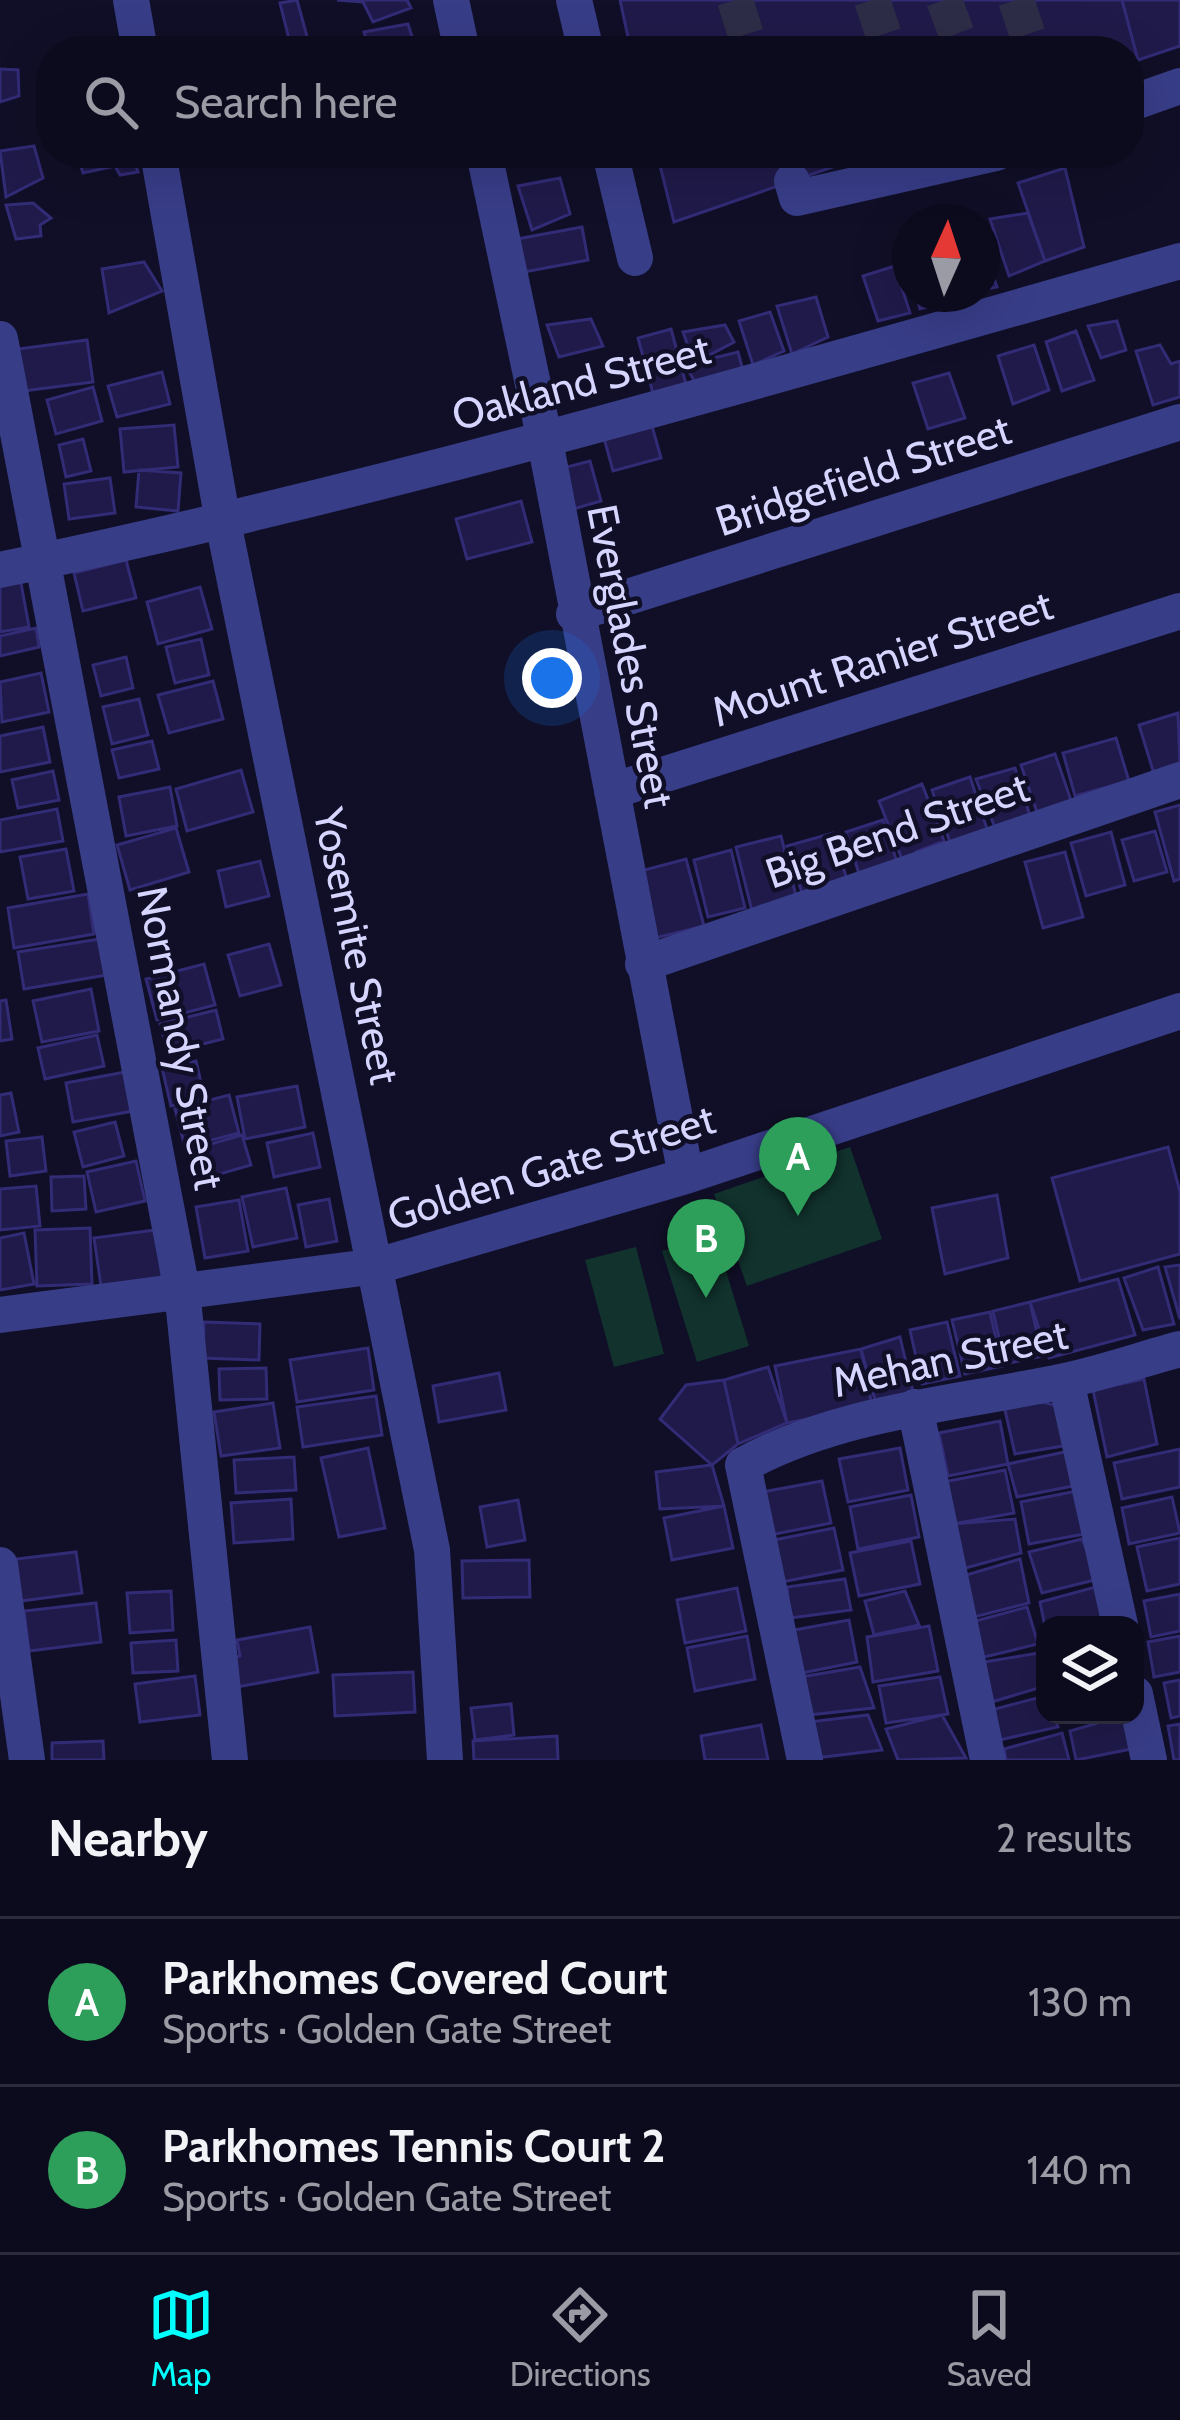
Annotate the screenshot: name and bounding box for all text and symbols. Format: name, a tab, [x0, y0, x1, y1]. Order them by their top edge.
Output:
search box	[36, 36, 1144, 168]
icon: search	[78, 69, 144, 135]
text: Search here	[174, 75, 398, 129]
north arrow	[892, 204, 1000, 312]
street label: Oakland Street	[446, 323, 716, 441]
street label: Bridgefield Street	[709, 403, 1017, 547]
street label: Everglades Street	[576, 500, 686, 812]
street label: Mount Ranier Street	[705, 578, 1059, 738]
your location	[522, 648, 582, 708]
street label: Big Bend Street	[759, 761, 1035, 899]
street label: Yosemite Street	[302, 802, 412, 1089]
street label: Normandy Street	[126, 882, 236, 1194]
street label: Golden Gate Street	[381, 1093, 721, 1241]
pin: A	[759, 1117, 837, 1216]
pin: B	[667, 1199, 745, 1298]
street label: Mehan Street	[828, 1308, 1072, 1408]
map controls	[1036, 1616, 1144, 1724]
button: layers	[1036, 1616, 1144, 1724]
text: Nearby	[48, 1807, 208, 1869]
text: 2 results	[996, 1814, 1132, 1862]
text: Parkhomes Covered Court	[162, 1951, 668, 2005]
text: A	[75, 1978, 99, 2026]
text: 130 m	[1028, 1978, 1132, 2026]
text: Sports · Golden Gate Street	[162, 2005, 611, 2053]
text: Parkhomes Tennis Court 2	[162, 2119, 665, 2173]
text: B	[75, 2146, 99, 2194]
text: 140 m	[1027, 2146, 1132, 2194]
text: Sports · Golden Gate Street	[162, 2173, 611, 2221]
tab: Map	[148, 2282, 214, 2394]
tab: Directions	[510, 2282, 651, 2394]
tab: Saved	[946, 2282, 1032, 2394]

